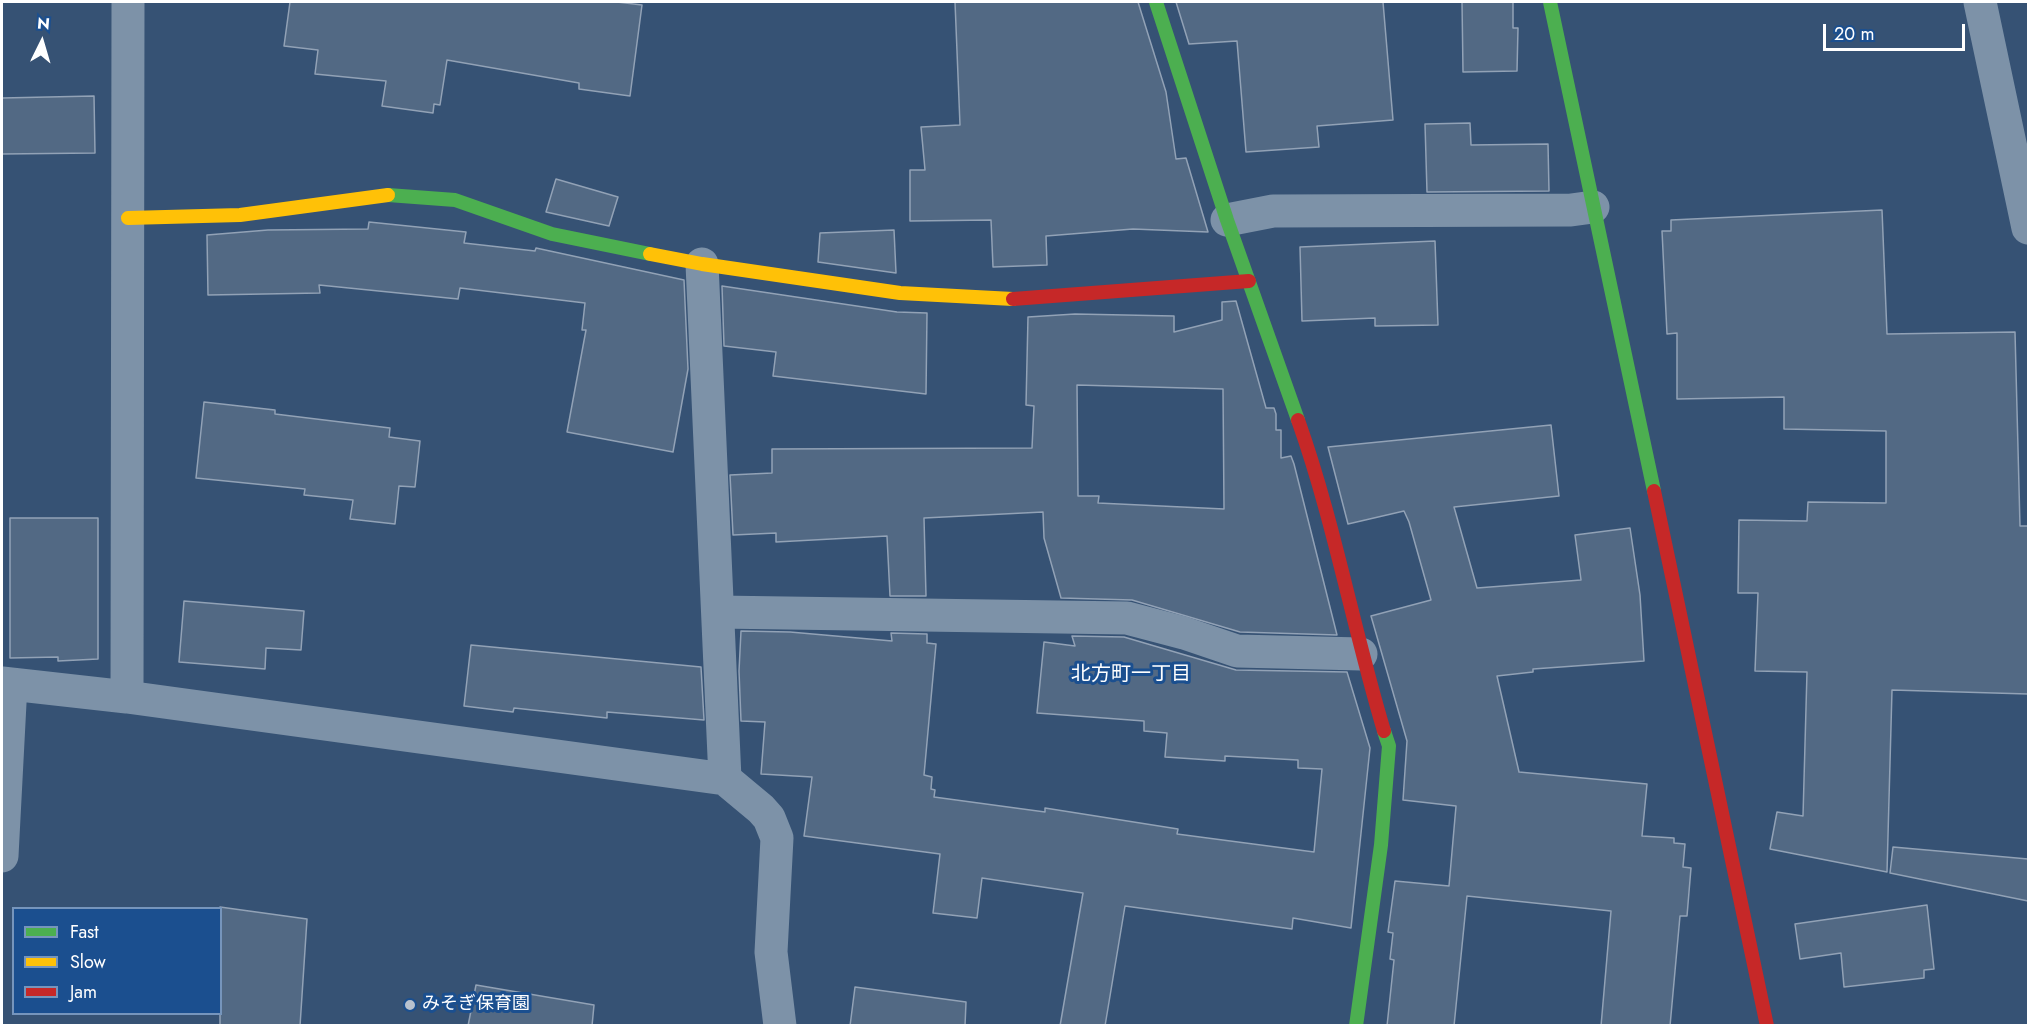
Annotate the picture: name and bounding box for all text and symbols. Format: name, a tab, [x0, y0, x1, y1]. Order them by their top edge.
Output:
north arrow	[12, 12, 72, 72]
text: N	[36, 12, 51, 36]
scale bar	[1826, 12, 1968, 50]
text: 20 m	[1834, 21, 1874, 47]
district label: 北方町一丁目	[1071, 663, 1191, 687]
legend	[12, 907, 222, 1015]
text: Fast	[70, 919, 99, 945]
text: Slow	[70, 949, 106, 975]
text: Jam	[70, 979, 97, 1005]
place label: みそぎ保育園	[422, 994, 530, 1016]
marker: みそぎ保育園	[403, 998, 417, 1012]

